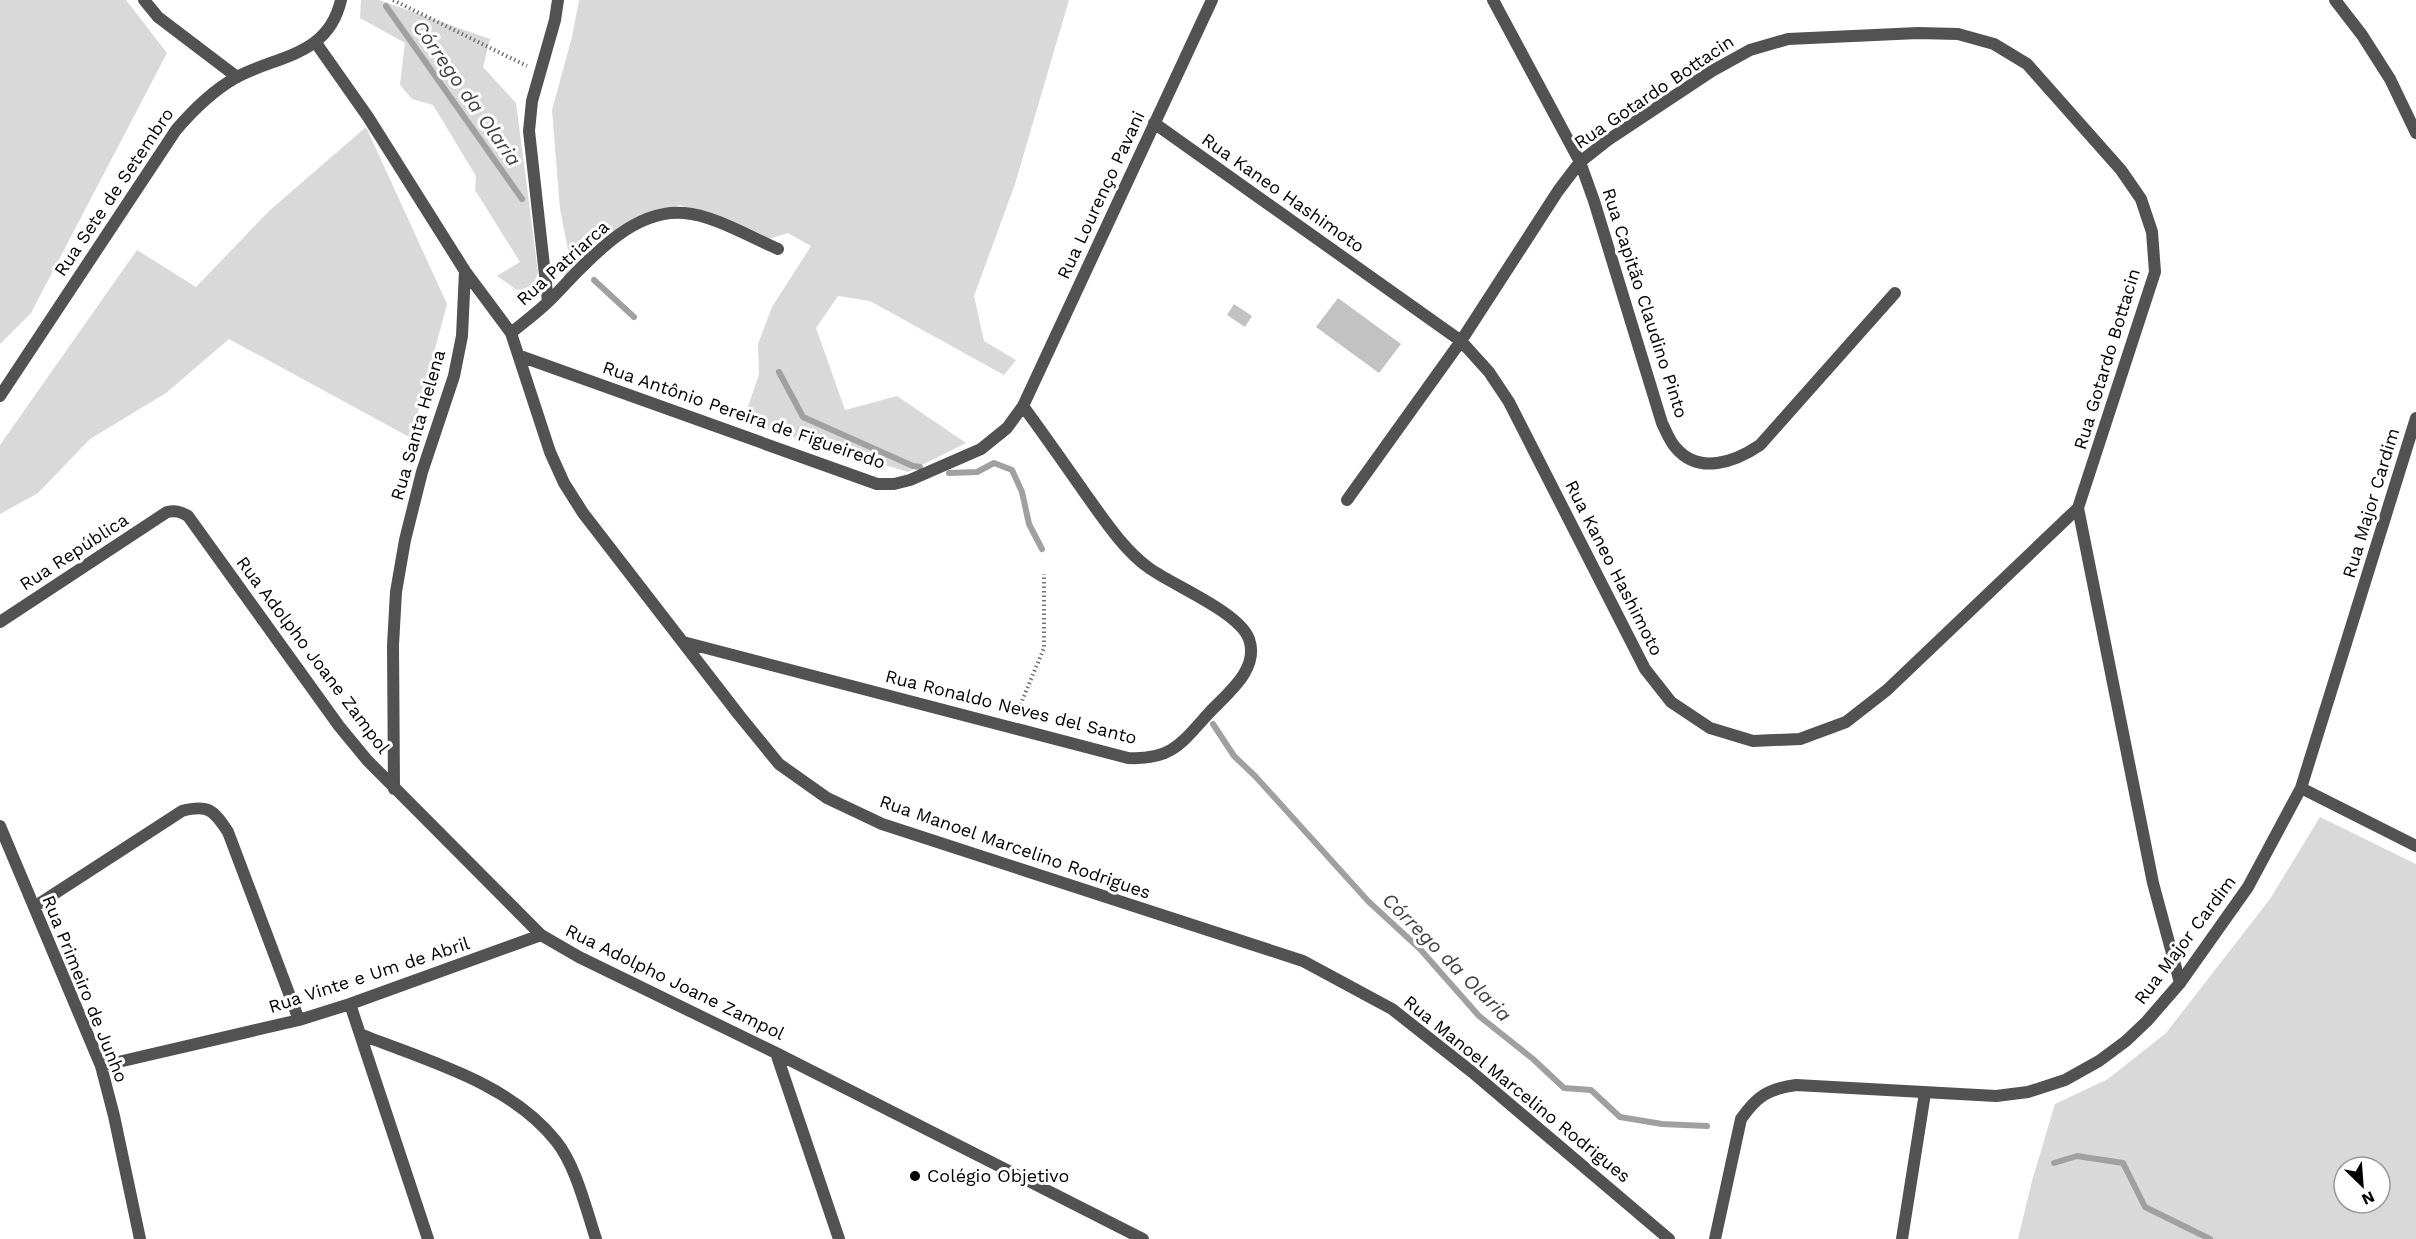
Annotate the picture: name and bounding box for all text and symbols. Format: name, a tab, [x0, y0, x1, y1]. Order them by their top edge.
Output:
water label: Córrego da Olaria	[408, 15, 526, 171]
street label: Rua Gotardo Bottacin	[1570, 30, 1738, 153]
street label: Rua Sete de Setembro	[49, 104, 178, 280]
street label: Rua Lourenço Pavani	[1052, 107, 1149, 282]
street label: Rua Kaneo Hashimoto	[1198, 128, 1369, 257]
street label: Rua Capitão Claudino Pinto	[1598, 185, 1693, 420]
street label: Rua Patriarca	[512, 216, 613, 310]
street label: Rua Gotardo Bottacin	[2069, 266, 2144, 452]
street label: Rua Santa Helena	[386, 347, 449, 502]
street label: Rua Antônio Pereira de Figueiredo	[600, 356, 888, 473]
street label: Rua Major Cardim	[2338, 425, 2403, 580]
street label: Rua Kaneo Hashimoto	[1561, 477, 1668, 659]
street label: Rua República	[16, 509, 132, 594]
street label: Rua Adolpho Joane Zampol	[232, 552, 395, 758]
street label: Rua Ronaldo Neves del Santo	[883, 665, 1139, 748]
street label: Rua Manoel Marcelino Rodrigues	[877, 790, 1153, 903]
street label: Rua Major Cardim	[2129, 871, 2240, 1008]
water label: Córrego da Olaria	[1378, 888, 1516, 1026]
street label: Rua Primeiro de Junho	[38, 892, 133, 1085]
street label: Rua Adolpho Joane Zampol	[562, 919, 789, 1044]
street label: Rua Vinte e Um de Abril	[266, 932, 472, 1017]
street label: Rua Manoel Marcelino Rodrigues	[1400, 991, 1635, 1187]
north arrow	[2332, 1155, 2392, 1215]
place label: Colégio Objetivo	[927, 1165, 1069, 1186]
marker: Colégio Objetivo	[908, 1169, 922, 1183]
text: N	[2359, 1187, 2378, 1209]

